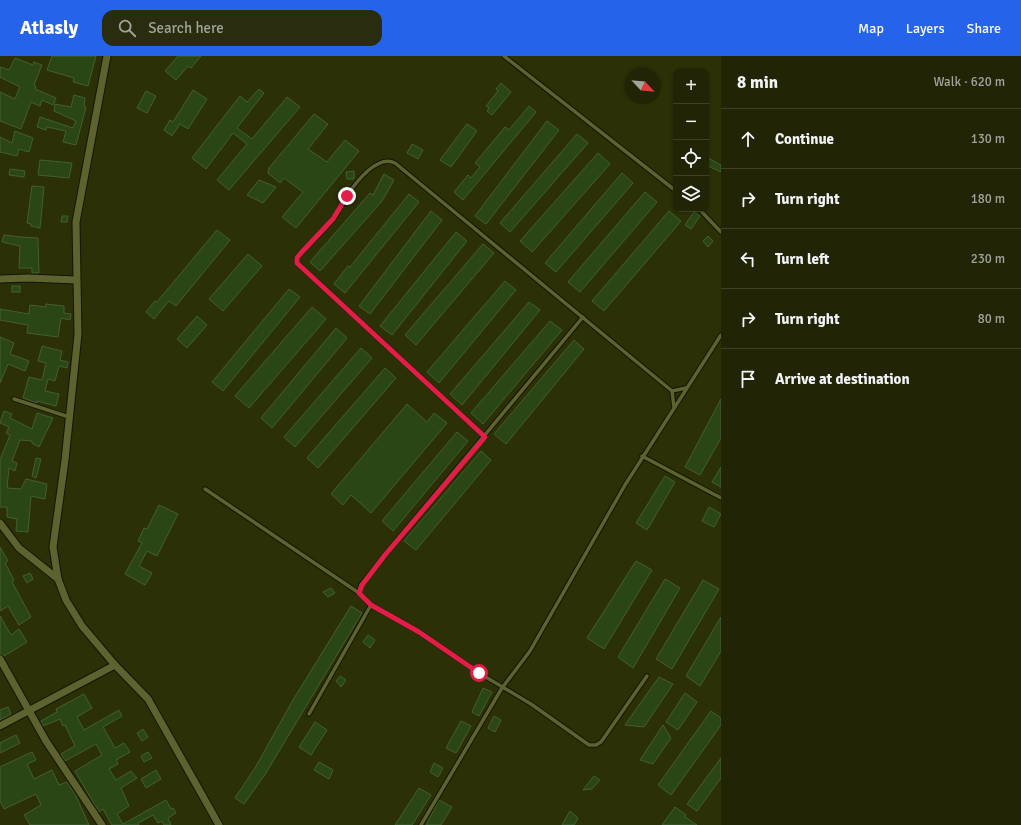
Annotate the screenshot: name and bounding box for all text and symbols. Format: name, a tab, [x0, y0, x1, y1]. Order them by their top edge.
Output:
search box	[102, 10, 382, 46]
text: Atlasly	[20, 16, 78, 40]
icon: search	[116, 17, 138, 39]
text: Search here	[148, 19, 224, 37]
text: Map	[858, 20, 884, 37]
text: Layers	[906, 20, 945, 37]
text: Share	[967, 20, 1001, 37]
north arrow	[625, 68, 661, 104]
map controls	[673, 68, 709, 212]
button: +	[673, 68, 709, 104]
text: 8 min	[737, 72, 778, 93]
text: Walk · 620 m	[934, 74, 1005, 90]
button: −	[673, 104, 709, 140]
icon: ahead	[737, 128, 759, 150]
text: Continue	[775, 130, 834, 148]
text: 130 m	[971, 131, 1005, 147]
button: locate	[673, 140, 709, 176]
button: layers	[673, 176, 709, 212]
route end	[338, 187, 356, 205]
icon: right	[737, 188, 759, 210]
text: Turn right	[775, 190, 840, 208]
text: 180 m	[971, 191, 1005, 207]
icon: left	[737, 248, 759, 270]
text: Turn left	[775, 250, 829, 268]
text: 230 m	[971, 251, 1005, 267]
icon: right	[737, 308, 759, 330]
text: Turn right	[775, 310, 840, 328]
text: 80 m	[978, 311, 1005, 327]
icon: arrive	[737, 368, 759, 390]
text: Arrive at destination	[775, 370, 910, 388]
route start	[470, 664, 488, 682]

